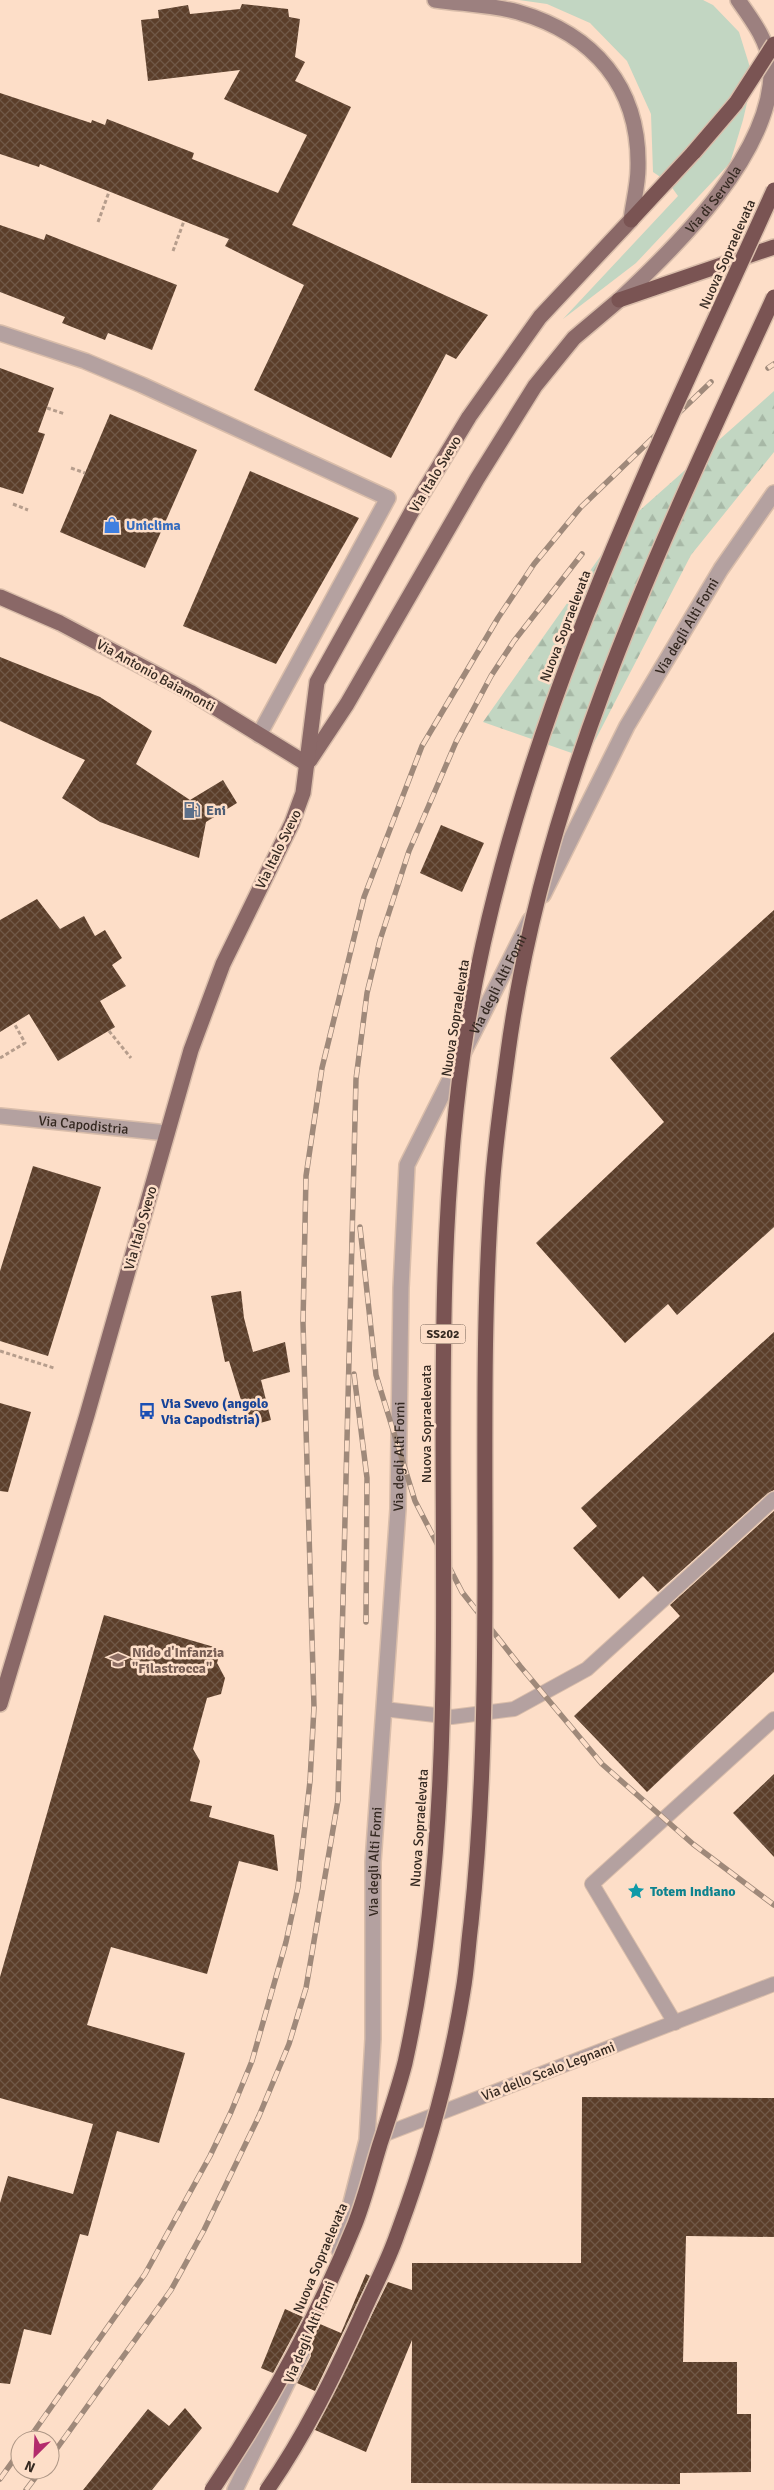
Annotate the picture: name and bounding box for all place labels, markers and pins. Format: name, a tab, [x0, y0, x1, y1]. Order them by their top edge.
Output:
shop icon: Uniclima	[102, 515, 122, 535]
place label: Uniclima	[126, 517, 181, 534]
fuel station icon: Eni	[182, 800, 202, 820]
place label: Eni	[206, 802, 226, 819]
place label: Via Svevo (angolo Via Capodistria)	[161, 1395, 268, 1428]
bus stop icon: Via Svevo (angolo Via Capodistria)	[137, 1401, 157, 1421]
place label: Nido d'Infanzia "Filastrocca"	[132, 1644, 224, 1677]
school or university icon: Nido d'Infanzia "Filastrocca"	[108, 1650, 128, 1670]
place icon: Totem Indiano	[626, 1881, 646, 1901]
place label: Totem Indiano	[650, 1883, 736, 1900]

